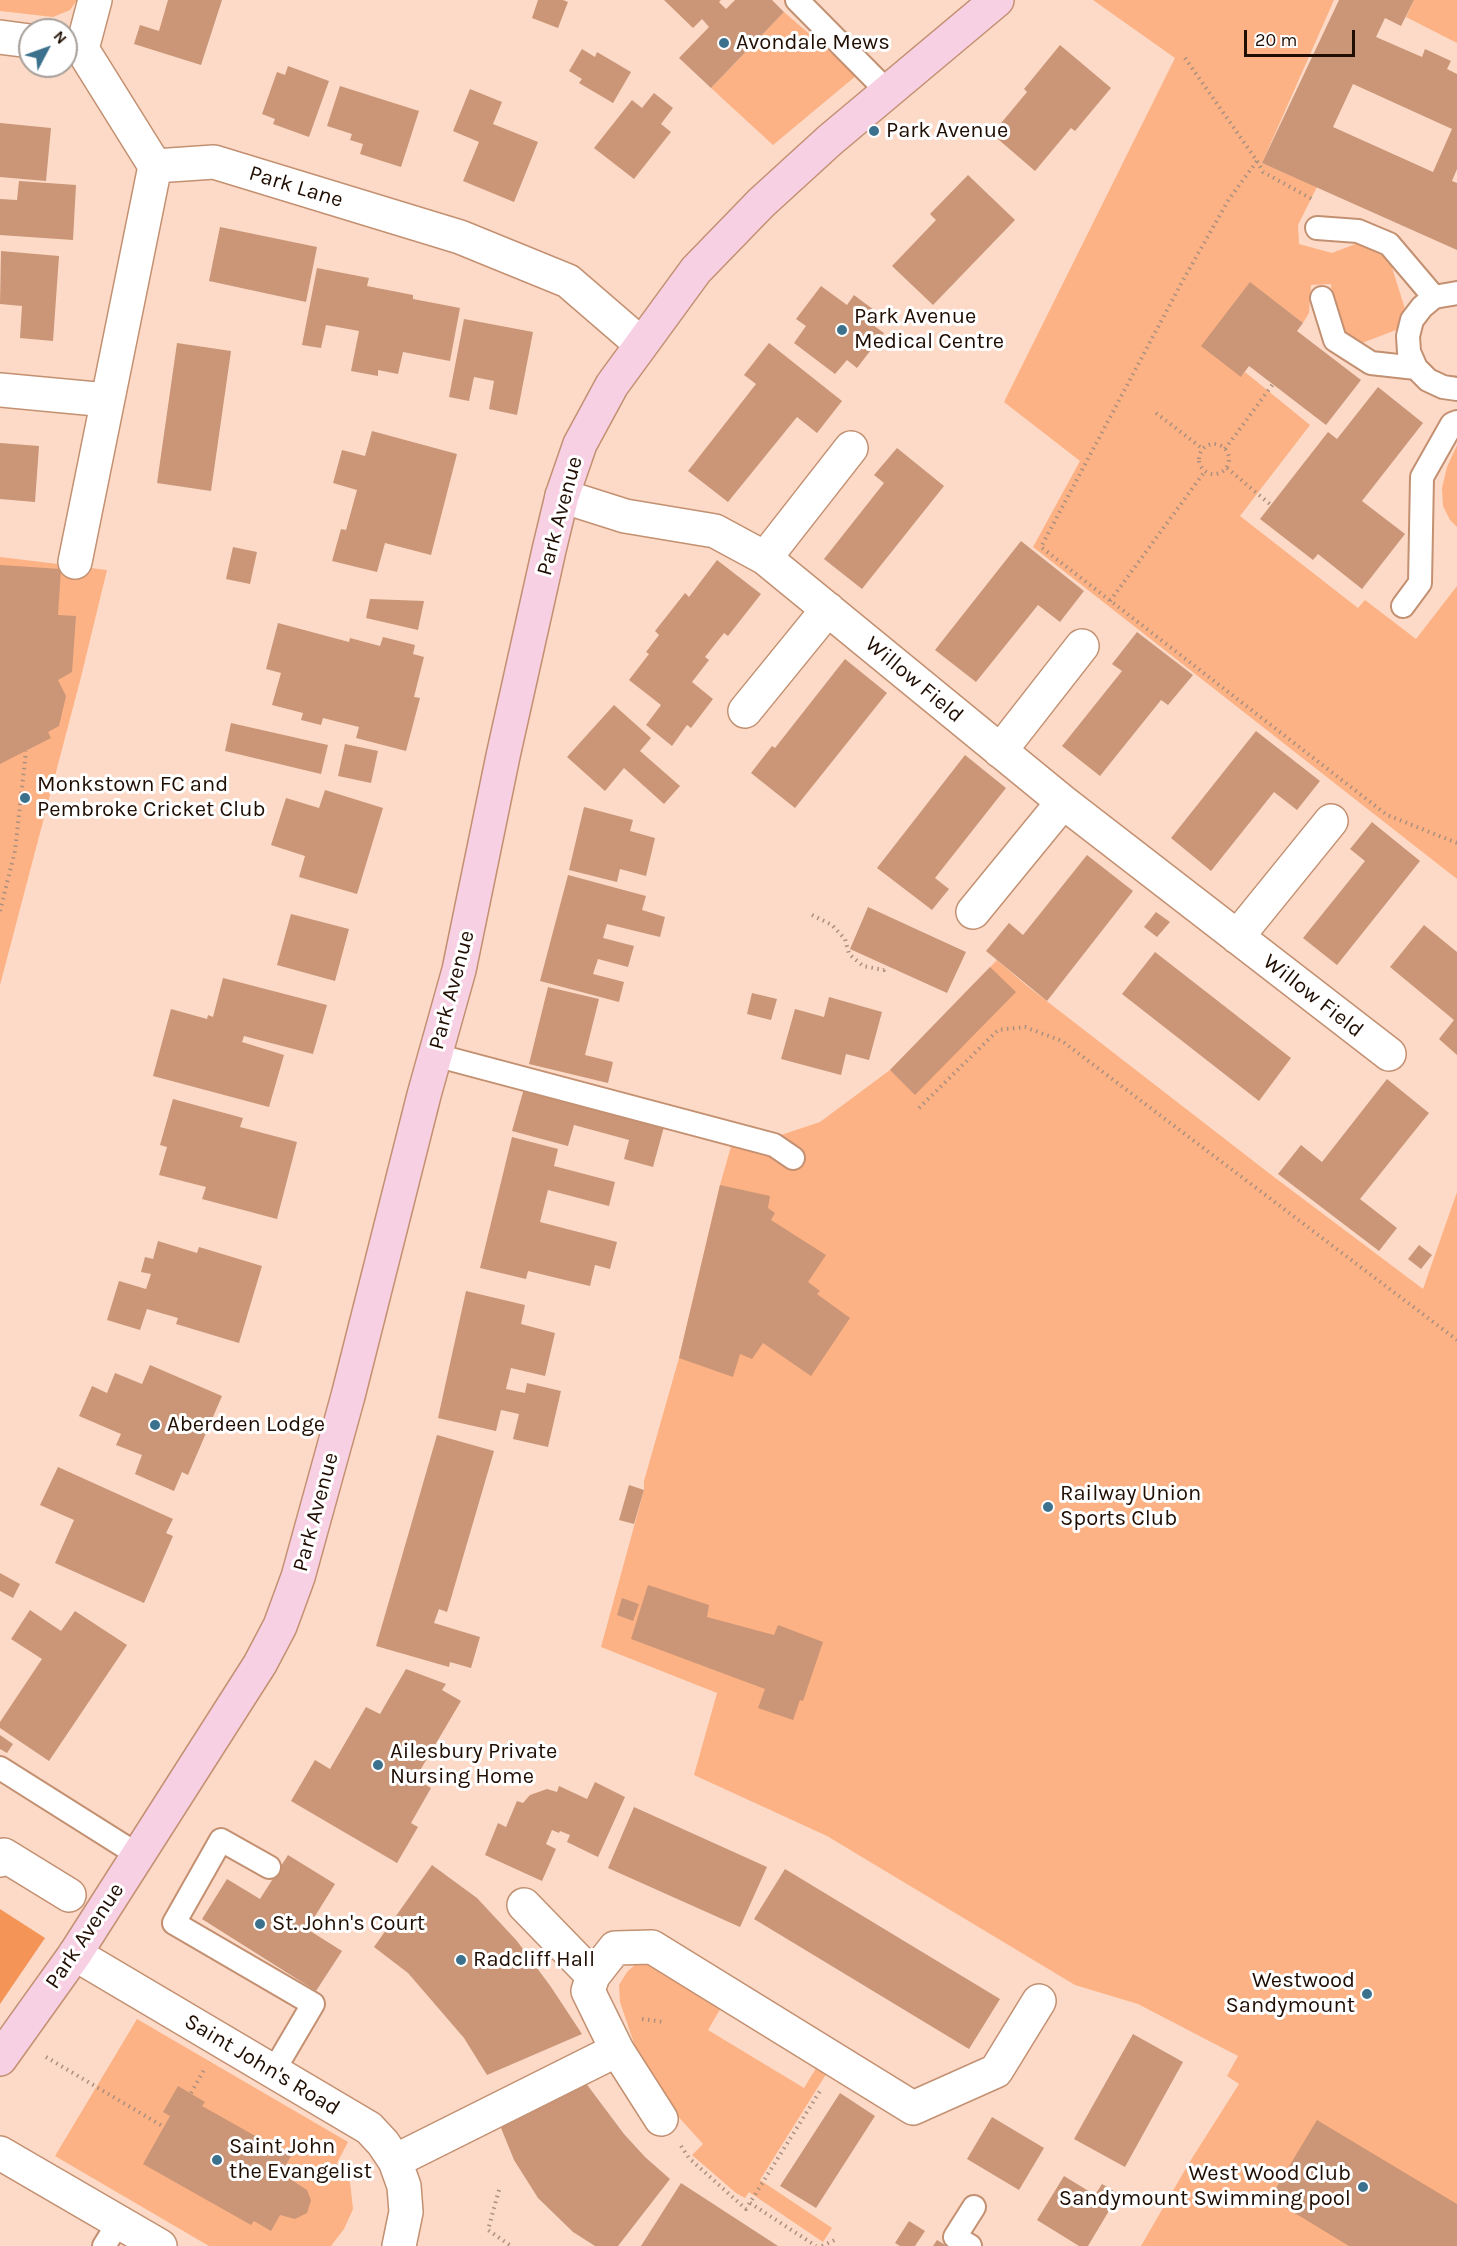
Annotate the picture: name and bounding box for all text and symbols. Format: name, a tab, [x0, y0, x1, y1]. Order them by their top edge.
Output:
north arrow	[18, 18, 78, 78]
scale bar	[1247, 18, 1358, 56]
text: N	[50, 27, 71, 48]
text: 20 m	[1255, 29, 1297, 51]
place label: Avondale Mews	[736, 30, 890, 56]
marker: Avondale Mews	[717, 36, 731, 50]
place label: Park Avenue	[886, 118, 1008, 144]
marker: Park Avenue	[867, 124, 881, 138]
street label: Park Lane	[246, 160, 346, 214]
place label: Park Avenue Medical Centre	[854, 304, 1004, 356]
marker: Park Avenue Medical Centre	[835, 323, 849, 337]
street label: Park Avenue	[531, 454, 589, 578]
street label: Willow Field	[859, 631, 969, 729]
place label: Monkstown FC and Pembroke Cricket Club	[37, 772, 266, 824]
marker: Monkstown FC and Pembroke Cricket Club	[18, 791, 32, 805]
street label: Park Avenue	[423, 928, 481, 1052]
street label: Willow Field	[1257, 949, 1369, 1043]
place label: Aberdeen Lodge	[167, 1412, 325, 1438]
marker: Aberdeen Lodge	[148, 1418, 162, 1432]
street label: Park Avenue	[287, 1450, 345, 1574]
place label: Railway Union Sports Club	[1060, 1481, 1201, 1532]
marker: Railway Union Sports Club	[1041, 1500, 1055, 1514]
place label: Ailesbury Private Nursing Home	[390, 1739, 557, 1790]
marker: Ailesbury Private Nursing Home	[371, 1758, 385, 1772]
street label: Park Avenue	[40, 1878, 130, 1994]
place label: St. John's Court	[272, 1911, 425, 1937]
marker: St. John's Court	[253, 1917, 267, 1931]
place label: Radcliff Hall	[473, 1947, 595, 1973]
marker: Radcliff Hall	[454, 1953, 468, 1967]
place label: Westwood Sandymount	[1226, 1968, 1355, 2020]
marker: Westwood Sandymount	[1360, 1987, 1374, 2001]
street label: Saint John's Road	[180, 2008, 344, 2122]
place label: Saint John the Evangelist	[229, 2134, 372, 2186]
marker: Saint John the Evangelist	[210, 2153, 224, 2167]
place label: West Wood Club Sandymount Swimming pool	[1059, 2161, 1351, 2212]
marker: West Wood Club Sandymount Swimming pool	[1356, 2180, 1370, 2194]

